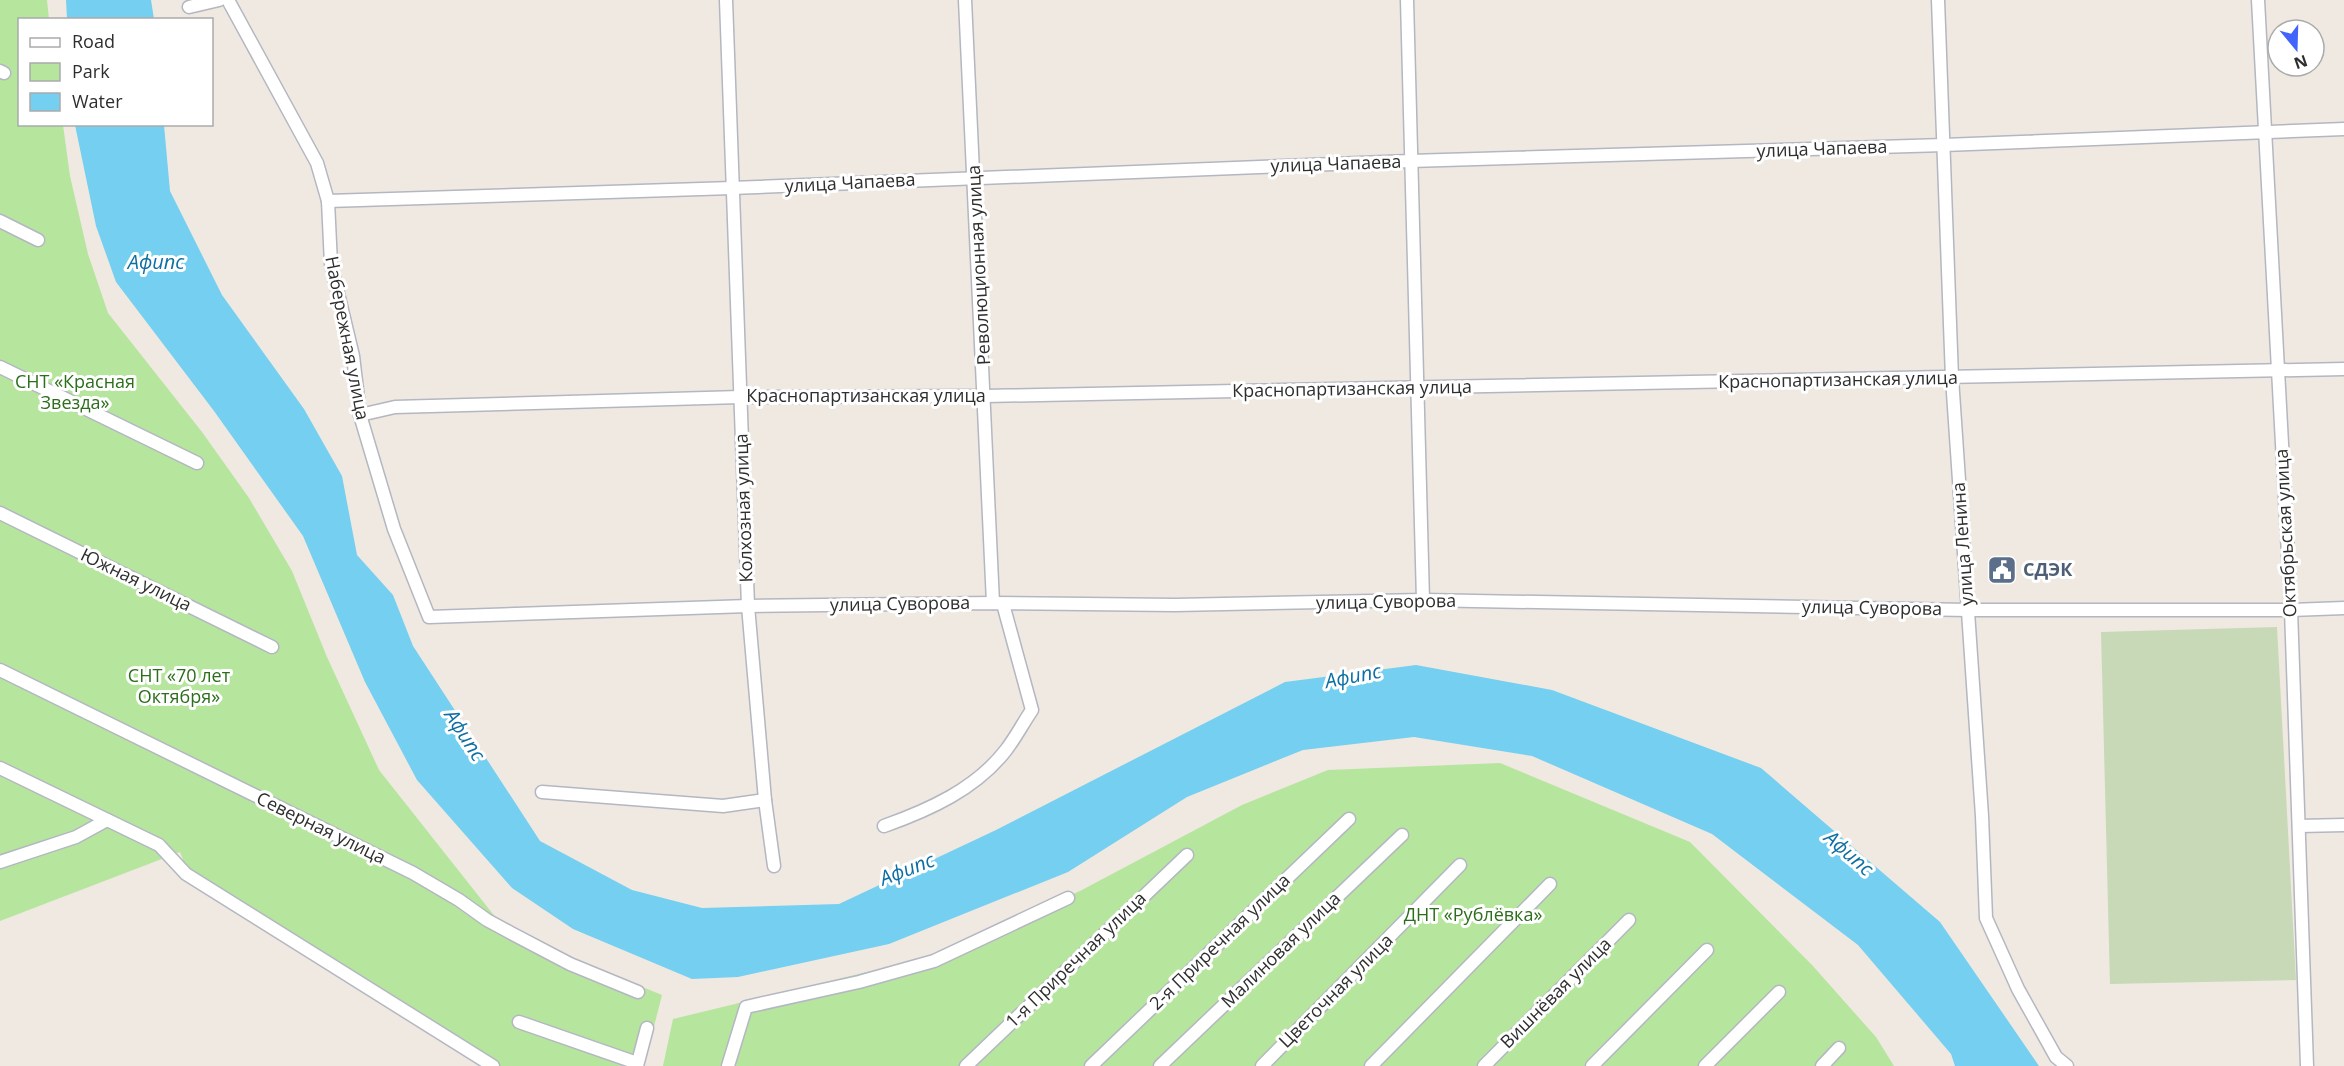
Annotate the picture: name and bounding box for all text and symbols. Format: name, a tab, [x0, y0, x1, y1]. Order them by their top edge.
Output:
legend	[18, 18, 213, 126]
north arrow	[2266, 18, 2326, 78]
text: Road	[72, 29, 115, 53]
text: N	[2291, 50, 2311, 75]
text: Park	[72, 59, 110, 83]
text: Water	[72, 89, 123, 113]
street label: улица Чапаева	[1756, 134, 1888, 162]
street label: улица Чапаева	[1270, 149, 1402, 177]
street label: Революционная улица	[961, 164, 995, 366]
street label: улица Чапаева	[784, 167, 916, 197]
water label: Афипс	[126, 248, 185, 275]
street label: Набережная улица	[320, 254, 376, 422]
street label: Краснопартизанская улица	[1718, 365, 1958, 393]
park label: СНТ «Красная Звезда»	[15, 369, 135, 414]
street label: Краснопартизанская улица	[1232, 374, 1472, 402]
street label: Краснопартизанская улица	[746, 383, 986, 407]
street label: Колхозная улица	[728, 433, 758, 583]
street label: Октябрьская улица	[2269, 448, 2301, 618]
street label: улица Ленина	[1946, 482, 1978, 607]
street label: Южная улица	[77, 542, 196, 616]
public building icon: СДЭК	[1986, 554, 2018, 586]
place label: СДЭК	[2023, 557, 2073, 581]
street label: улица Суворова	[1316, 588, 1456, 614]
street label: улица Суворова	[830, 590, 970, 616]
street label: улица Суворова	[1802, 594, 1942, 620]
water label: Афипс	[1321, 657, 1384, 695]
park label: СНТ «70 лет Октября»	[128, 663, 231, 708]
water label: Афипс	[438, 702, 493, 767]
street label: Северная улица	[253, 785, 390, 869]
water label: Афипс	[1818, 823, 1880, 882]
water label: Афипс	[874, 845, 939, 892]
street label: 2-я Приречная улица	[1144, 868, 1295, 1015]
street label: 1-я Приречная улица	[1000, 886, 1151, 1033]
street label: Малиновая улица	[1215, 886, 1345, 1013]
park label: ДНТ «Рублёвка»	[1404, 902, 1542, 926]
street label: Цветочная улица	[1273, 928, 1398, 1053]
street label: Вишнёвая улица	[1495, 932, 1616, 1053]

